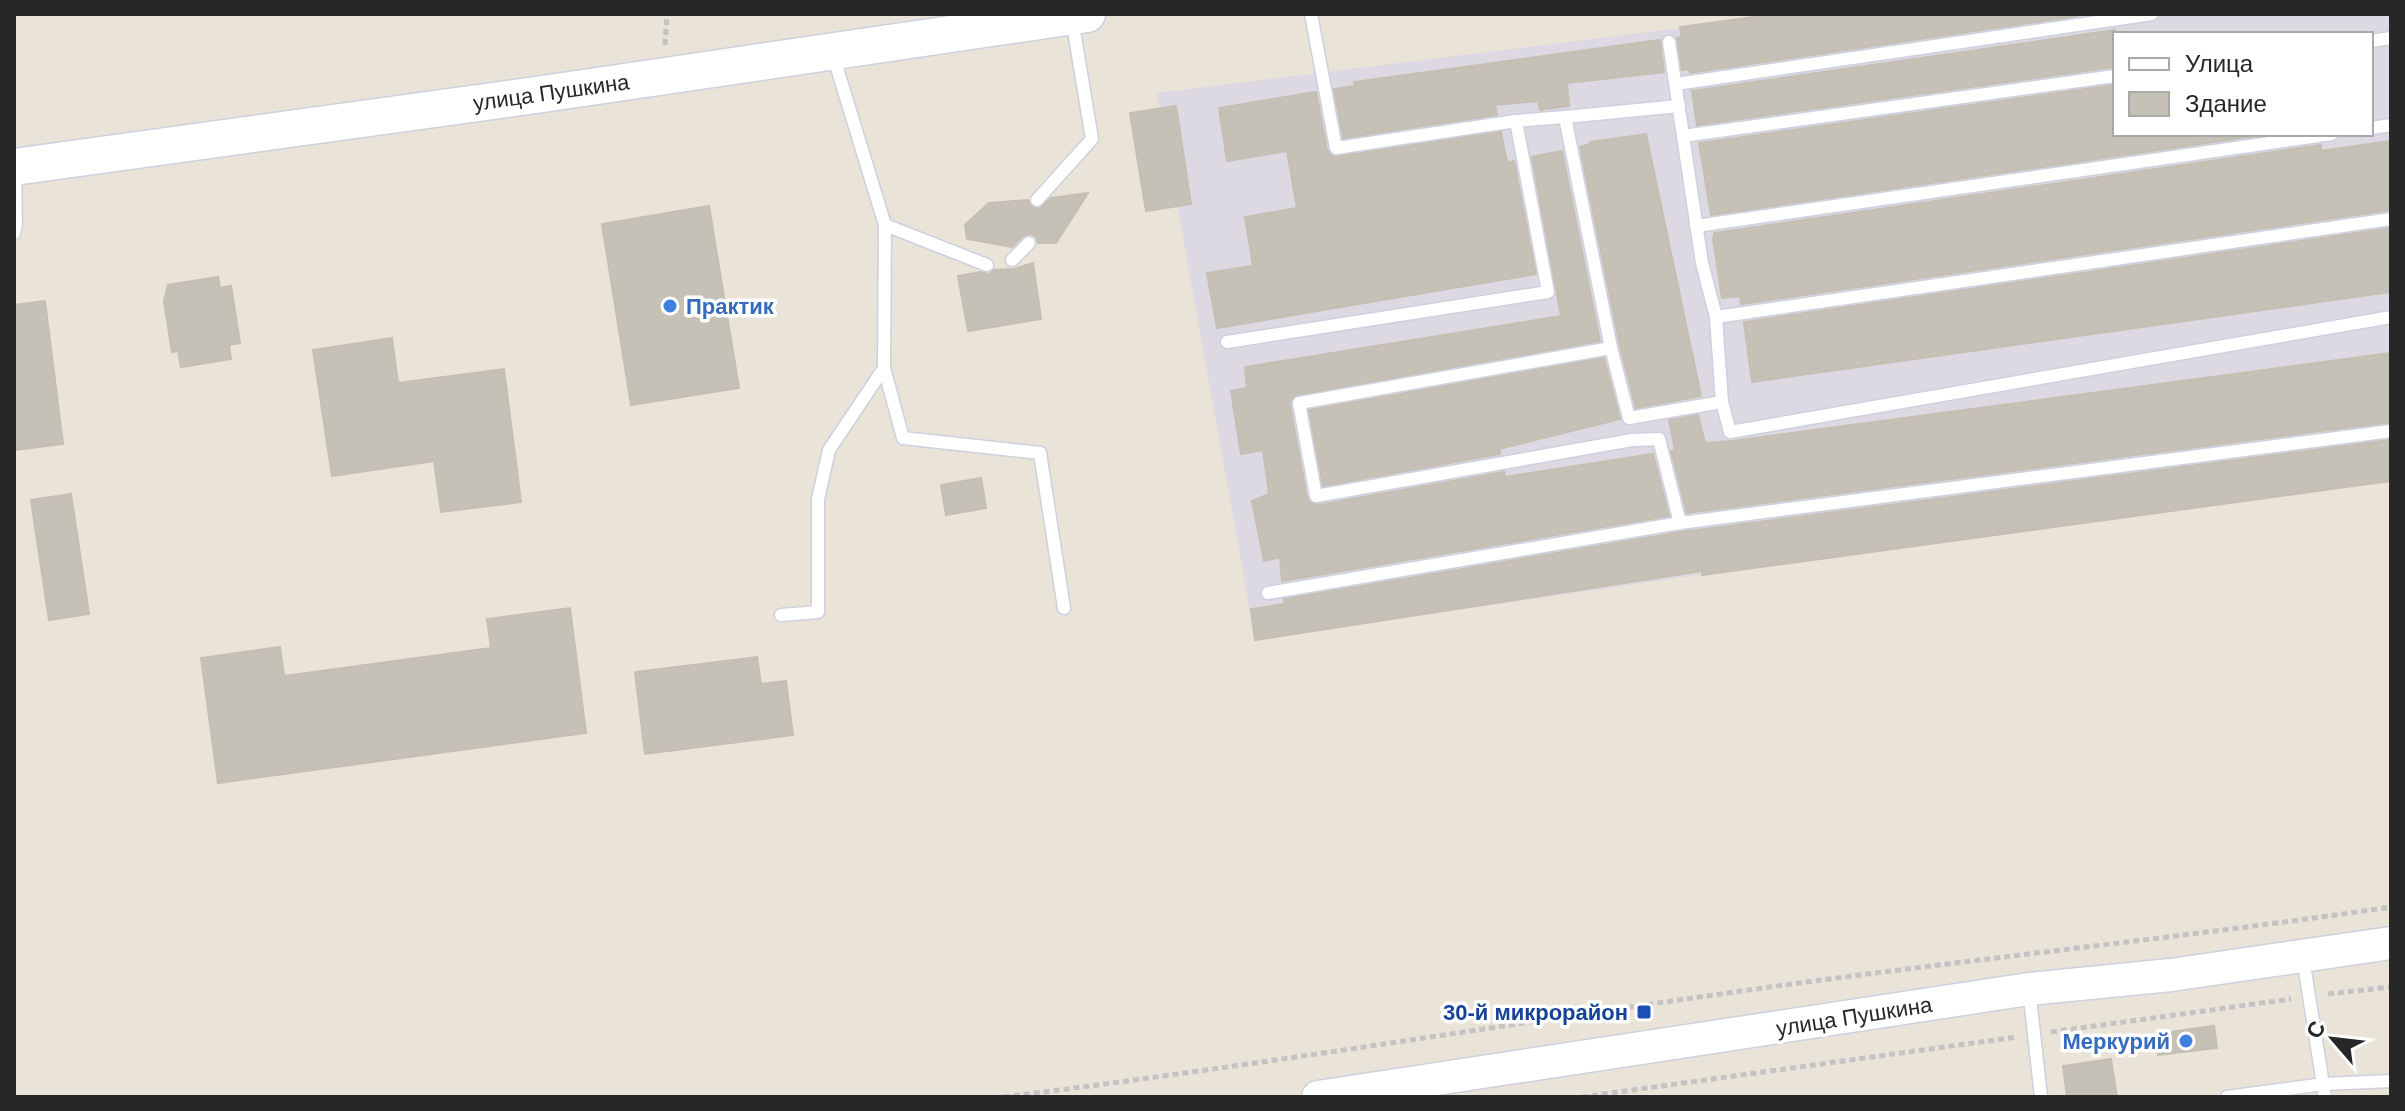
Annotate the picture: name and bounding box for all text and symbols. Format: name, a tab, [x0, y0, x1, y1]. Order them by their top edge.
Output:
legend	[2113, 32, 2373, 136]
text: Улица	[2185, 50, 2254, 77]
street label: улица Пушкина	[471, 69, 631, 116]
text: Здание	[2185, 90, 2267, 117]
place label: Практик	[686, 294, 775, 319]
marker: Практик	[661, 297, 679, 315]
street label: улица Пушкина	[1774, 992, 1934, 1041]
north arrow	[2293, 999, 2373, 1079]
place label: 30-й микрорайон	[1443, 1000, 1628, 1025]
marker: 30-й микрорайон	[1635, 1003, 1653, 1021]
text: С	[2301, 1017, 2331, 1043]
place label: Меркурий	[2063, 1029, 2170, 1054]
marker: Меркурий	[2177, 1032, 2195, 1050]

